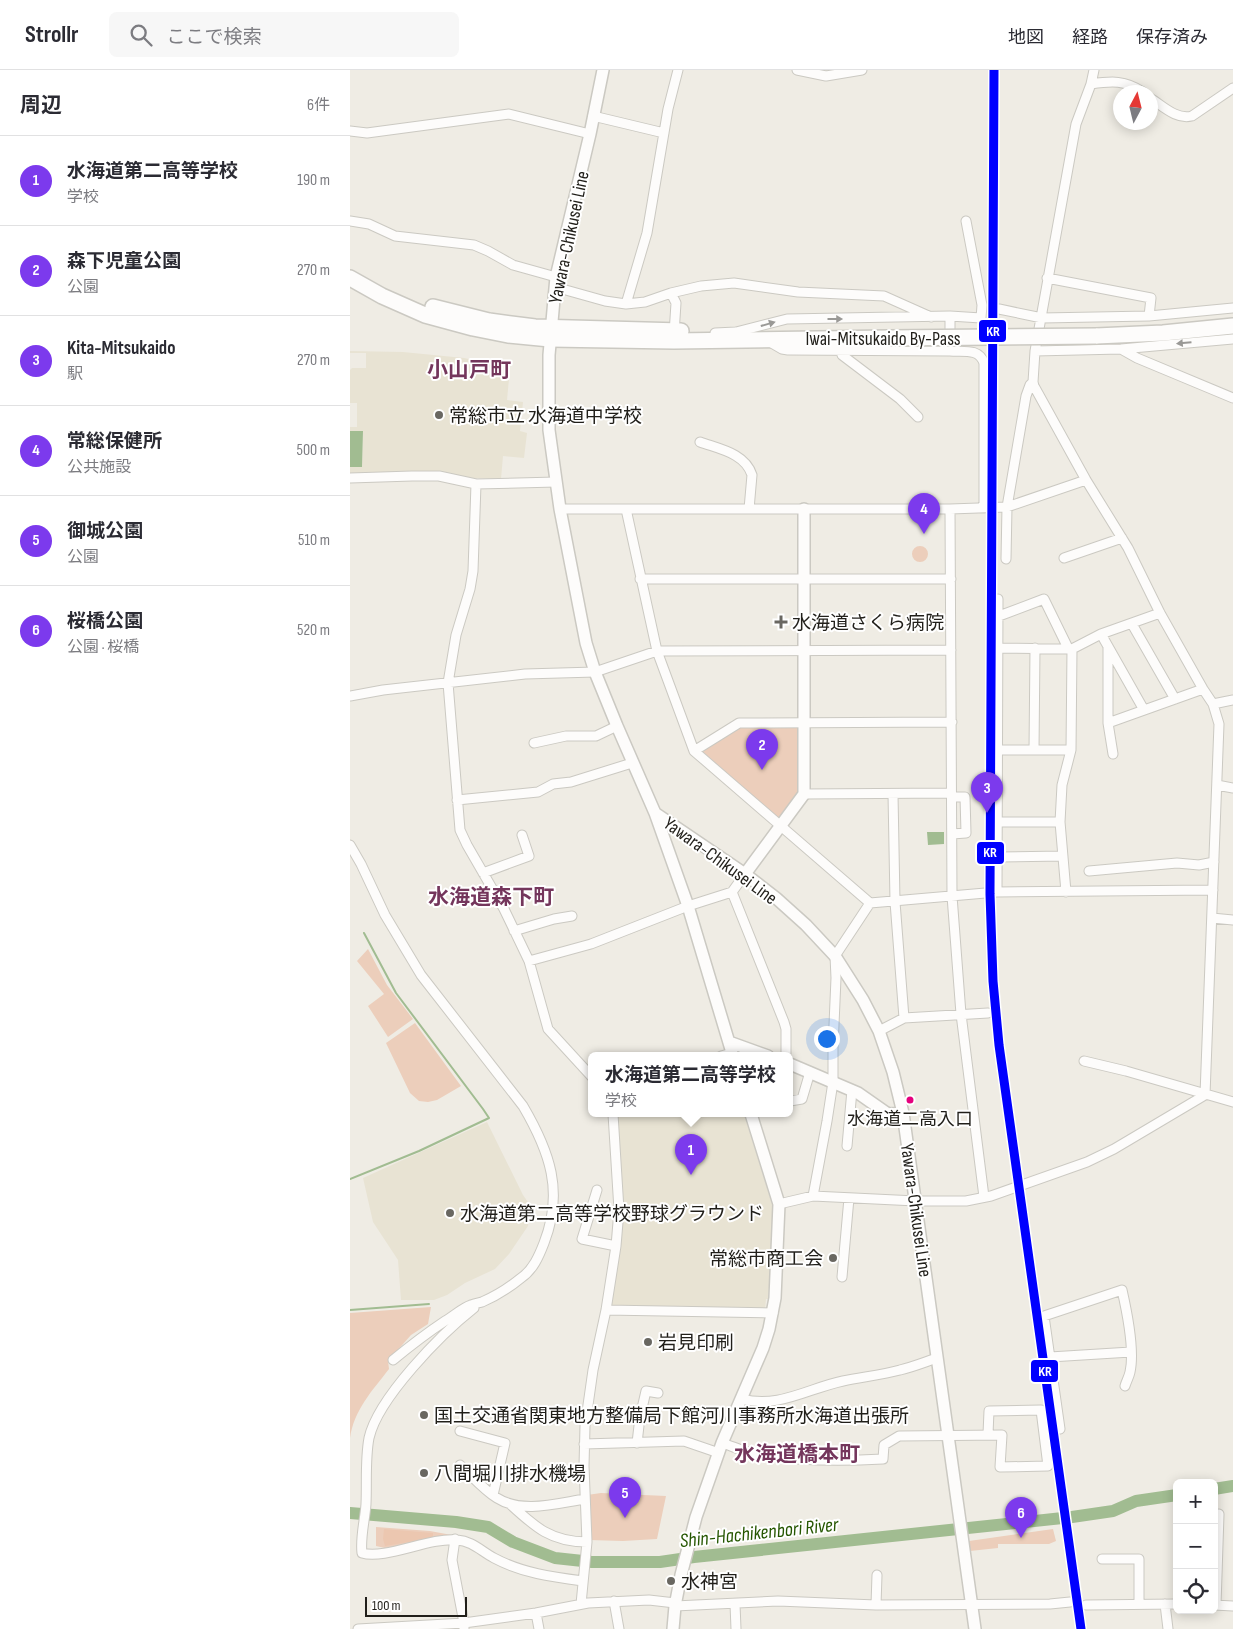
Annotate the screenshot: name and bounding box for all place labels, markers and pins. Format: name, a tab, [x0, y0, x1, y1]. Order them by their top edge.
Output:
place label: 常総市立 水海道中学校	[449, 405, 642, 428]
marker: 常総市立 水海道中学校	[433, 409, 445, 421]
pin: 4	[908, 493, 940, 534]
place label: 水海道さくら病院	[792, 612, 944, 635]
marker: 水海道さくら病院	[774, 615, 788, 629]
pin: 2	[746, 729, 778, 770]
pin: 3	[971, 772, 1003, 813]
marker: 水海道二高入口	[905, 1095, 915, 1105]
place label: 水海道二高入口	[847, 1109, 973, 1130]
pin: 1	[675, 1134, 707, 1175]
place label: 水海道第二高等学校野球グラウンド	[460, 1203, 764, 1226]
marker: 水海道第二高等学校野球グラウンド	[444, 1207, 456, 1219]
place label: 常総市商工会	[709, 1248, 823, 1271]
marker: 常総市商工会	[827, 1252, 839, 1264]
place label: 岩見印刷	[658, 1332, 734, 1355]
marker: 岩見印刷	[642, 1336, 654, 1348]
place label: 国土交通省関東地方整備局下館河川事務所水海道出張所	[434, 1405, 909, 1428]
marker: 国土交通省関東地方整備局下館河川事務所水海道出張所	[418, 1409, 430, 1421]
place label: 八間堀川排水機場	[434, 1463, 586, 1486]
marker: 八間堀川排水機場	[418, 1467, 430, 1479]
pin: 5	[609, 1477, 641, 1518]
pin: 6	[1005, 1497, 1037, 1538]
place label: 水神宮	[681, 1571, 738, 1594]
marker: 水神宮	[665, 1575, 677, 1587]

